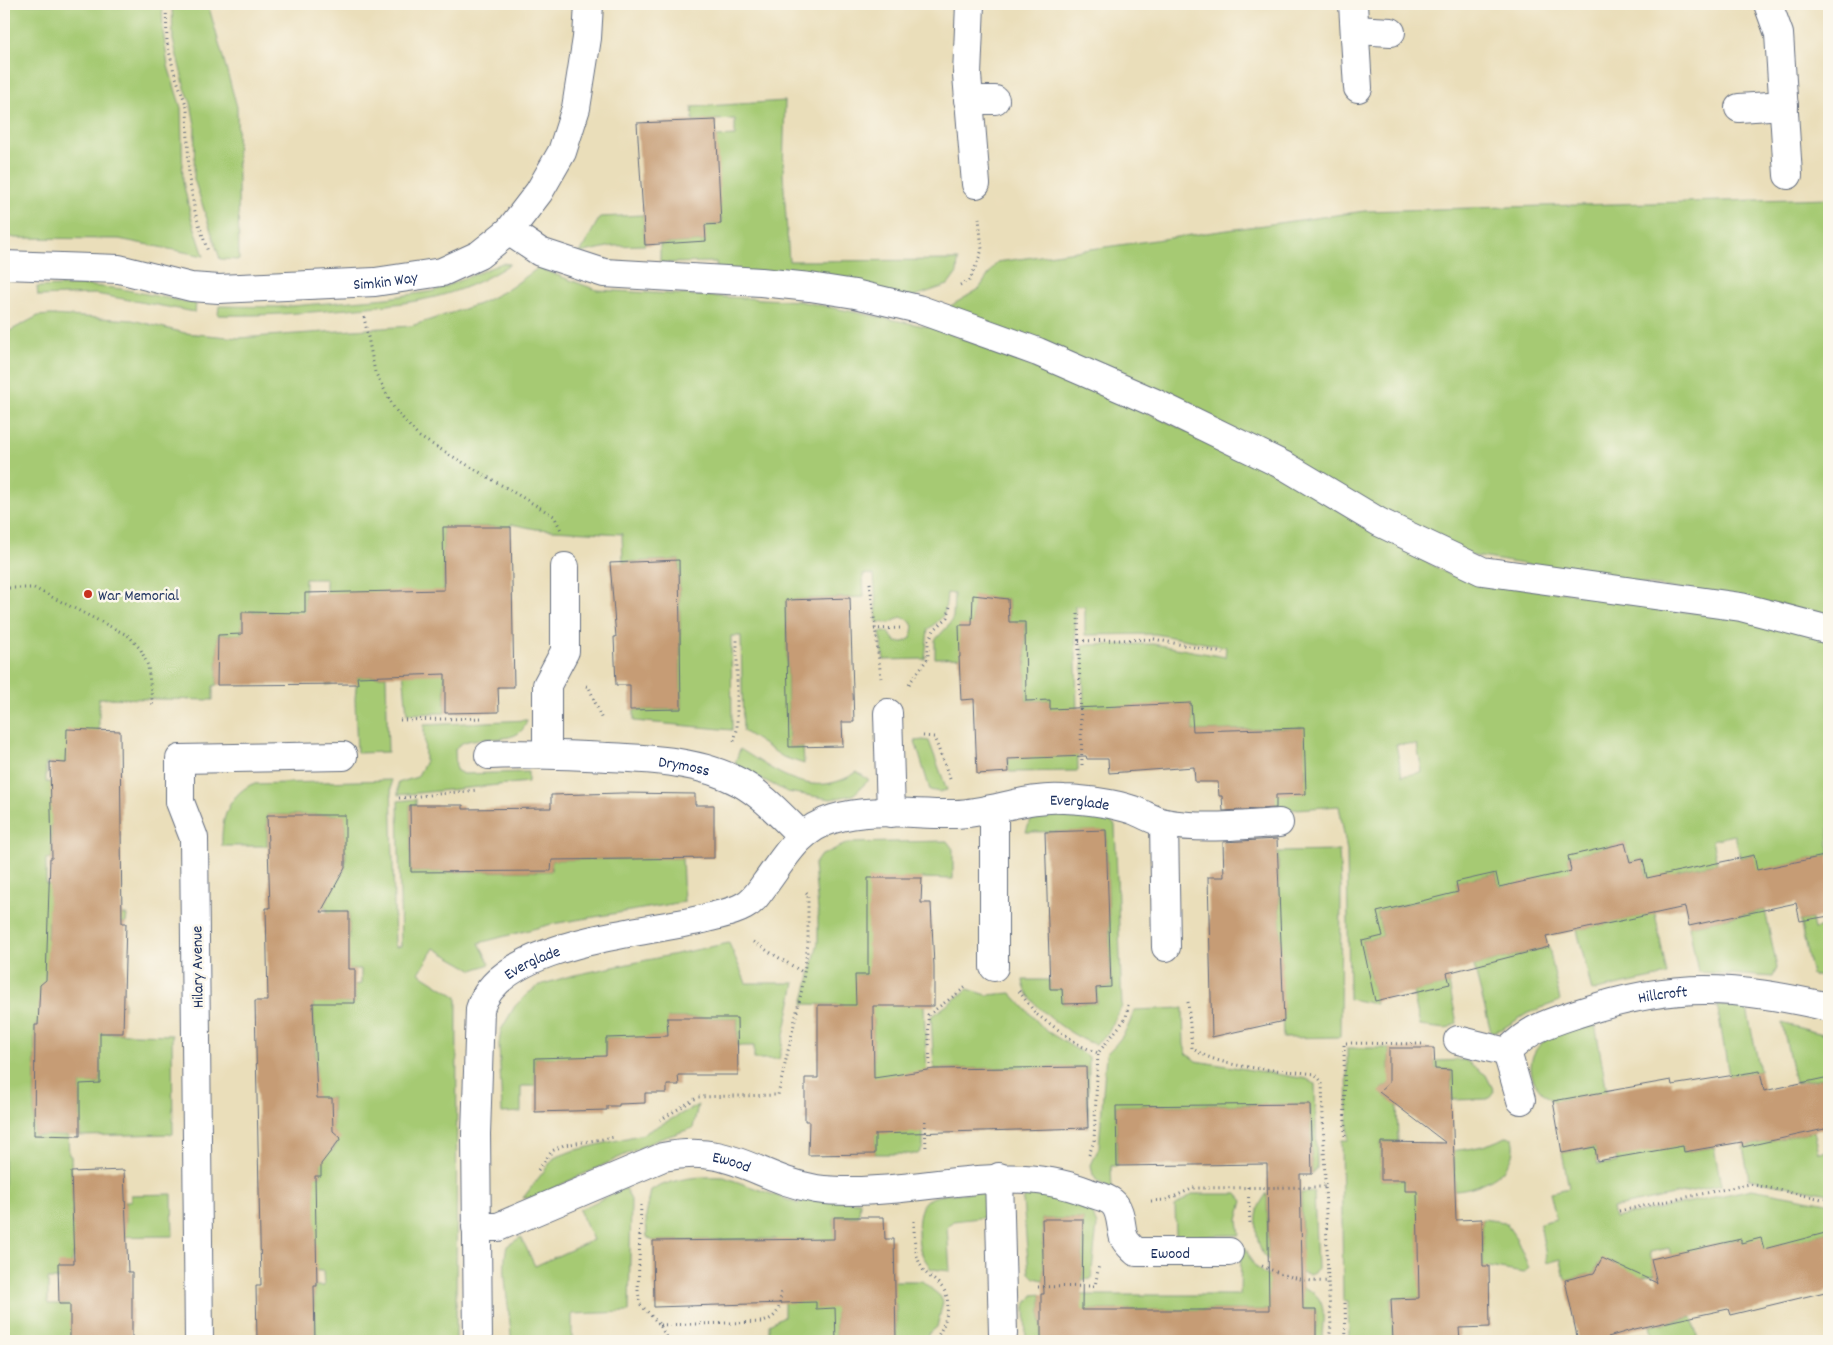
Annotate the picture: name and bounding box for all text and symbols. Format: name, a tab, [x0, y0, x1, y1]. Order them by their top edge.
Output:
street label: Simkin Way	[353, 267, 420, 297]
place label: War Memorial	[98, 585, 179, 608]
marker: War Memorial	[82, 588, 94, 600]
street label: Drymoss	[657, 751, 713, 784]
street label: Everglade	[1050, 790, 1111, 818]
street label: Hilary Avenue	[186, 926, 211, 1008]
street label: Everglade	[500, 941, 563, 987]
street label: Hillcroft	[1636, 981, 1688, 1011]
street label: Ewood	[710, 1146, 754, 1180]
street label: Ewood	[1151, 1243, 1190, 1266]

